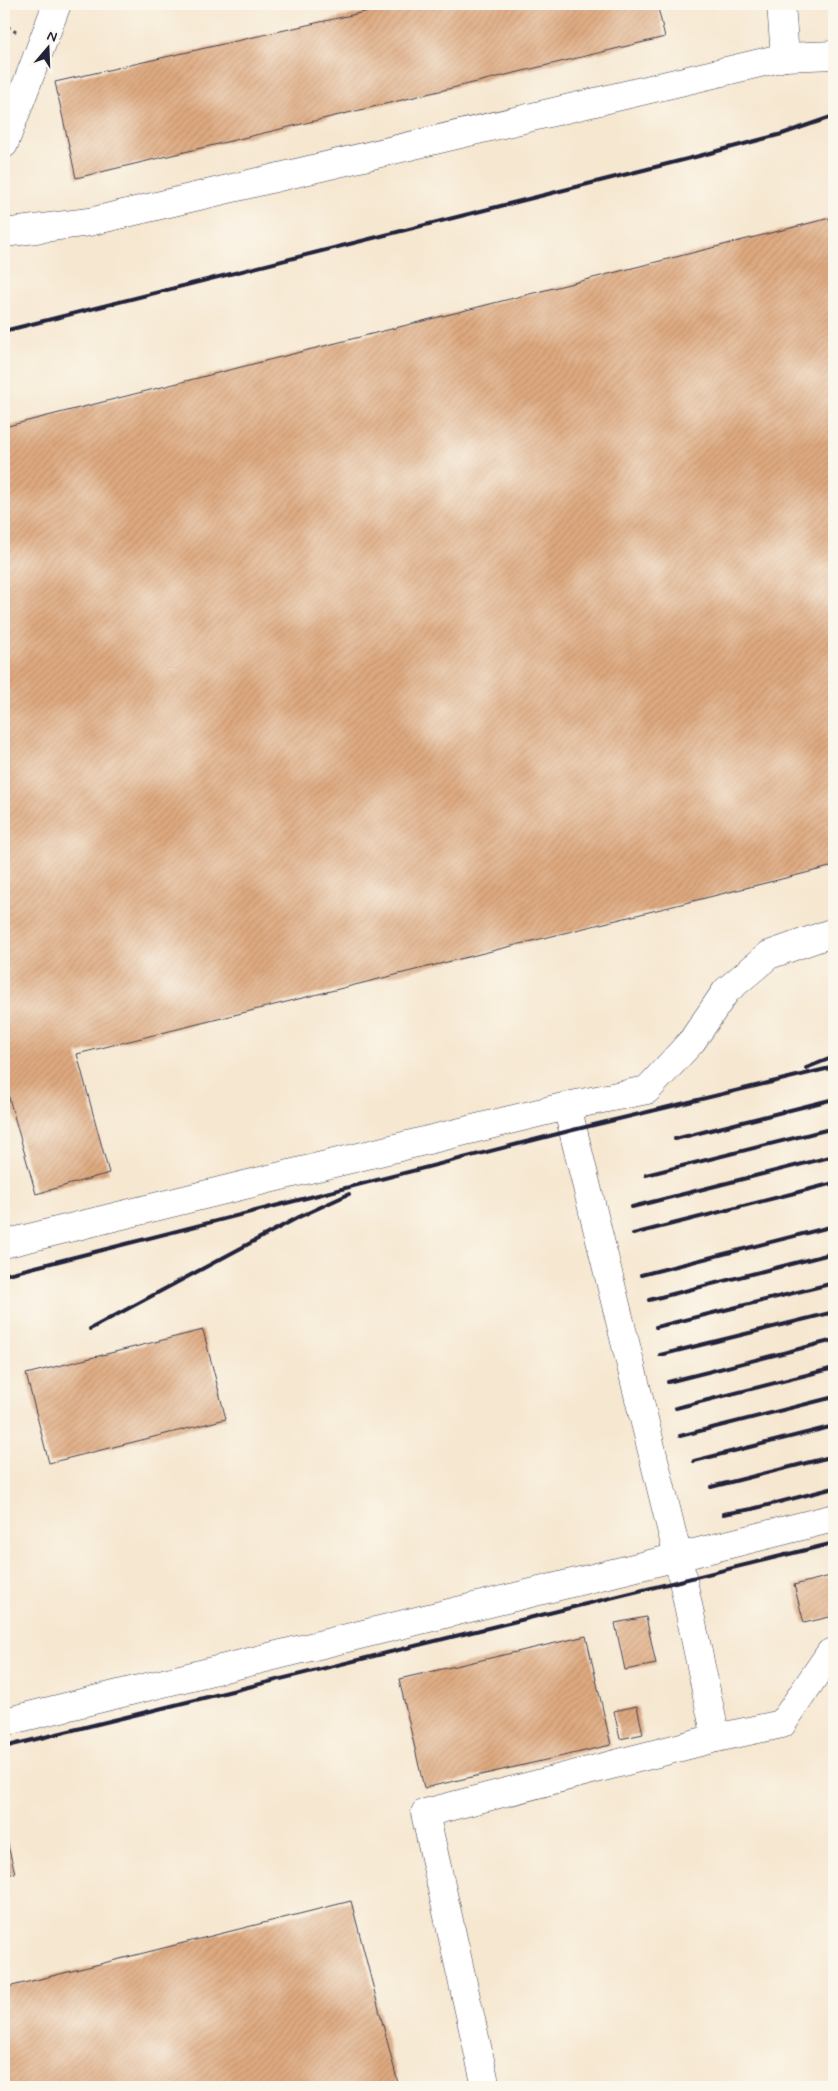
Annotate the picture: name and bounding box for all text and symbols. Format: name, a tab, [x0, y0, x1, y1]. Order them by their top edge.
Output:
north arrow	[22, 22, 72, 72]
text: N	[45, 27, 59, 47]

